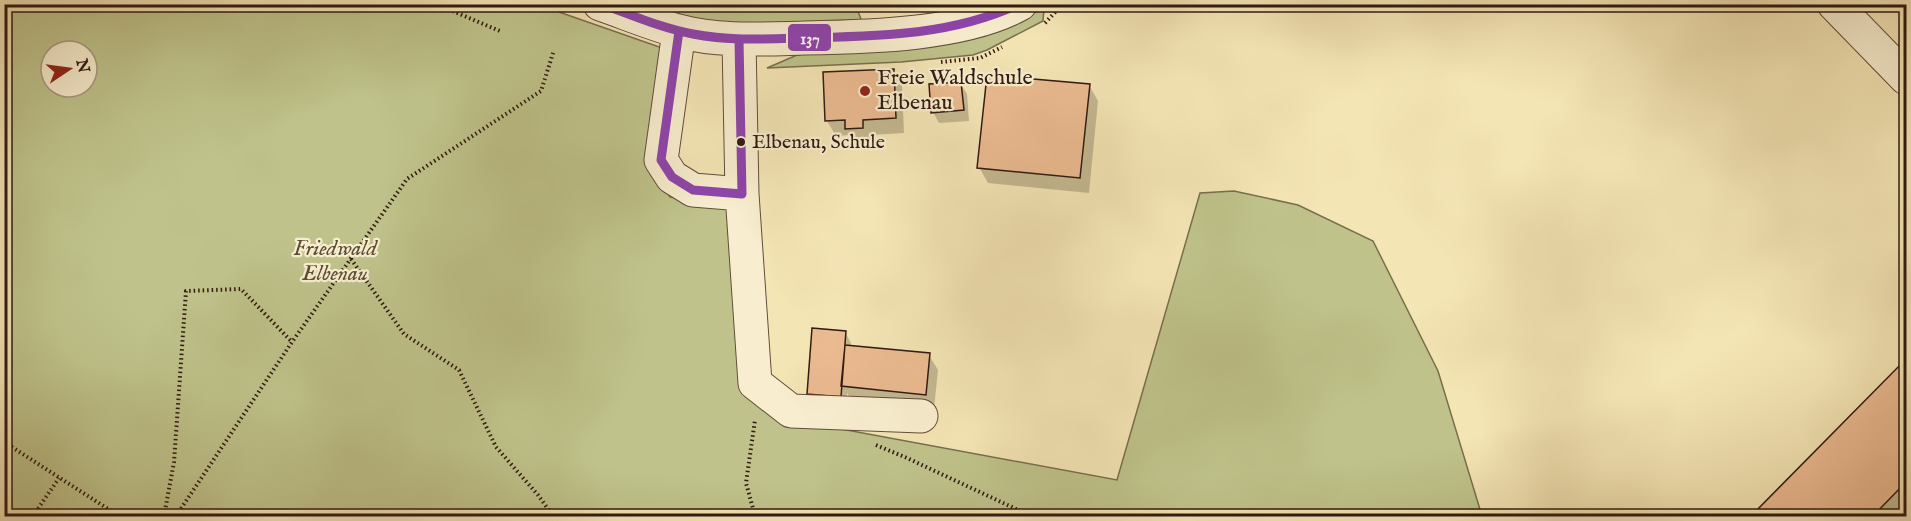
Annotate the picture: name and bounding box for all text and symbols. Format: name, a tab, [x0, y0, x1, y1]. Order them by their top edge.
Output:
line badge: 137	[787, 23, 832, 52]
text: 137	[800, 30, 820, 50]
north arrow	[39, 39, 99, 99]
text: N	[70, 56, 93, 75]
place label: Freie Waldschule Elbenau	[877, 64, 1033, 117]
marker: Freie Waldschule Elbenau	[858, 84, 872, 98]
place label: Elbenau, Schule	[752, 130, 885, 155]
marker: Elbenau, Schule	[735, 136, 747, 148]
park label: Friedwald Elbenau	[293, 235, 378, 288]

